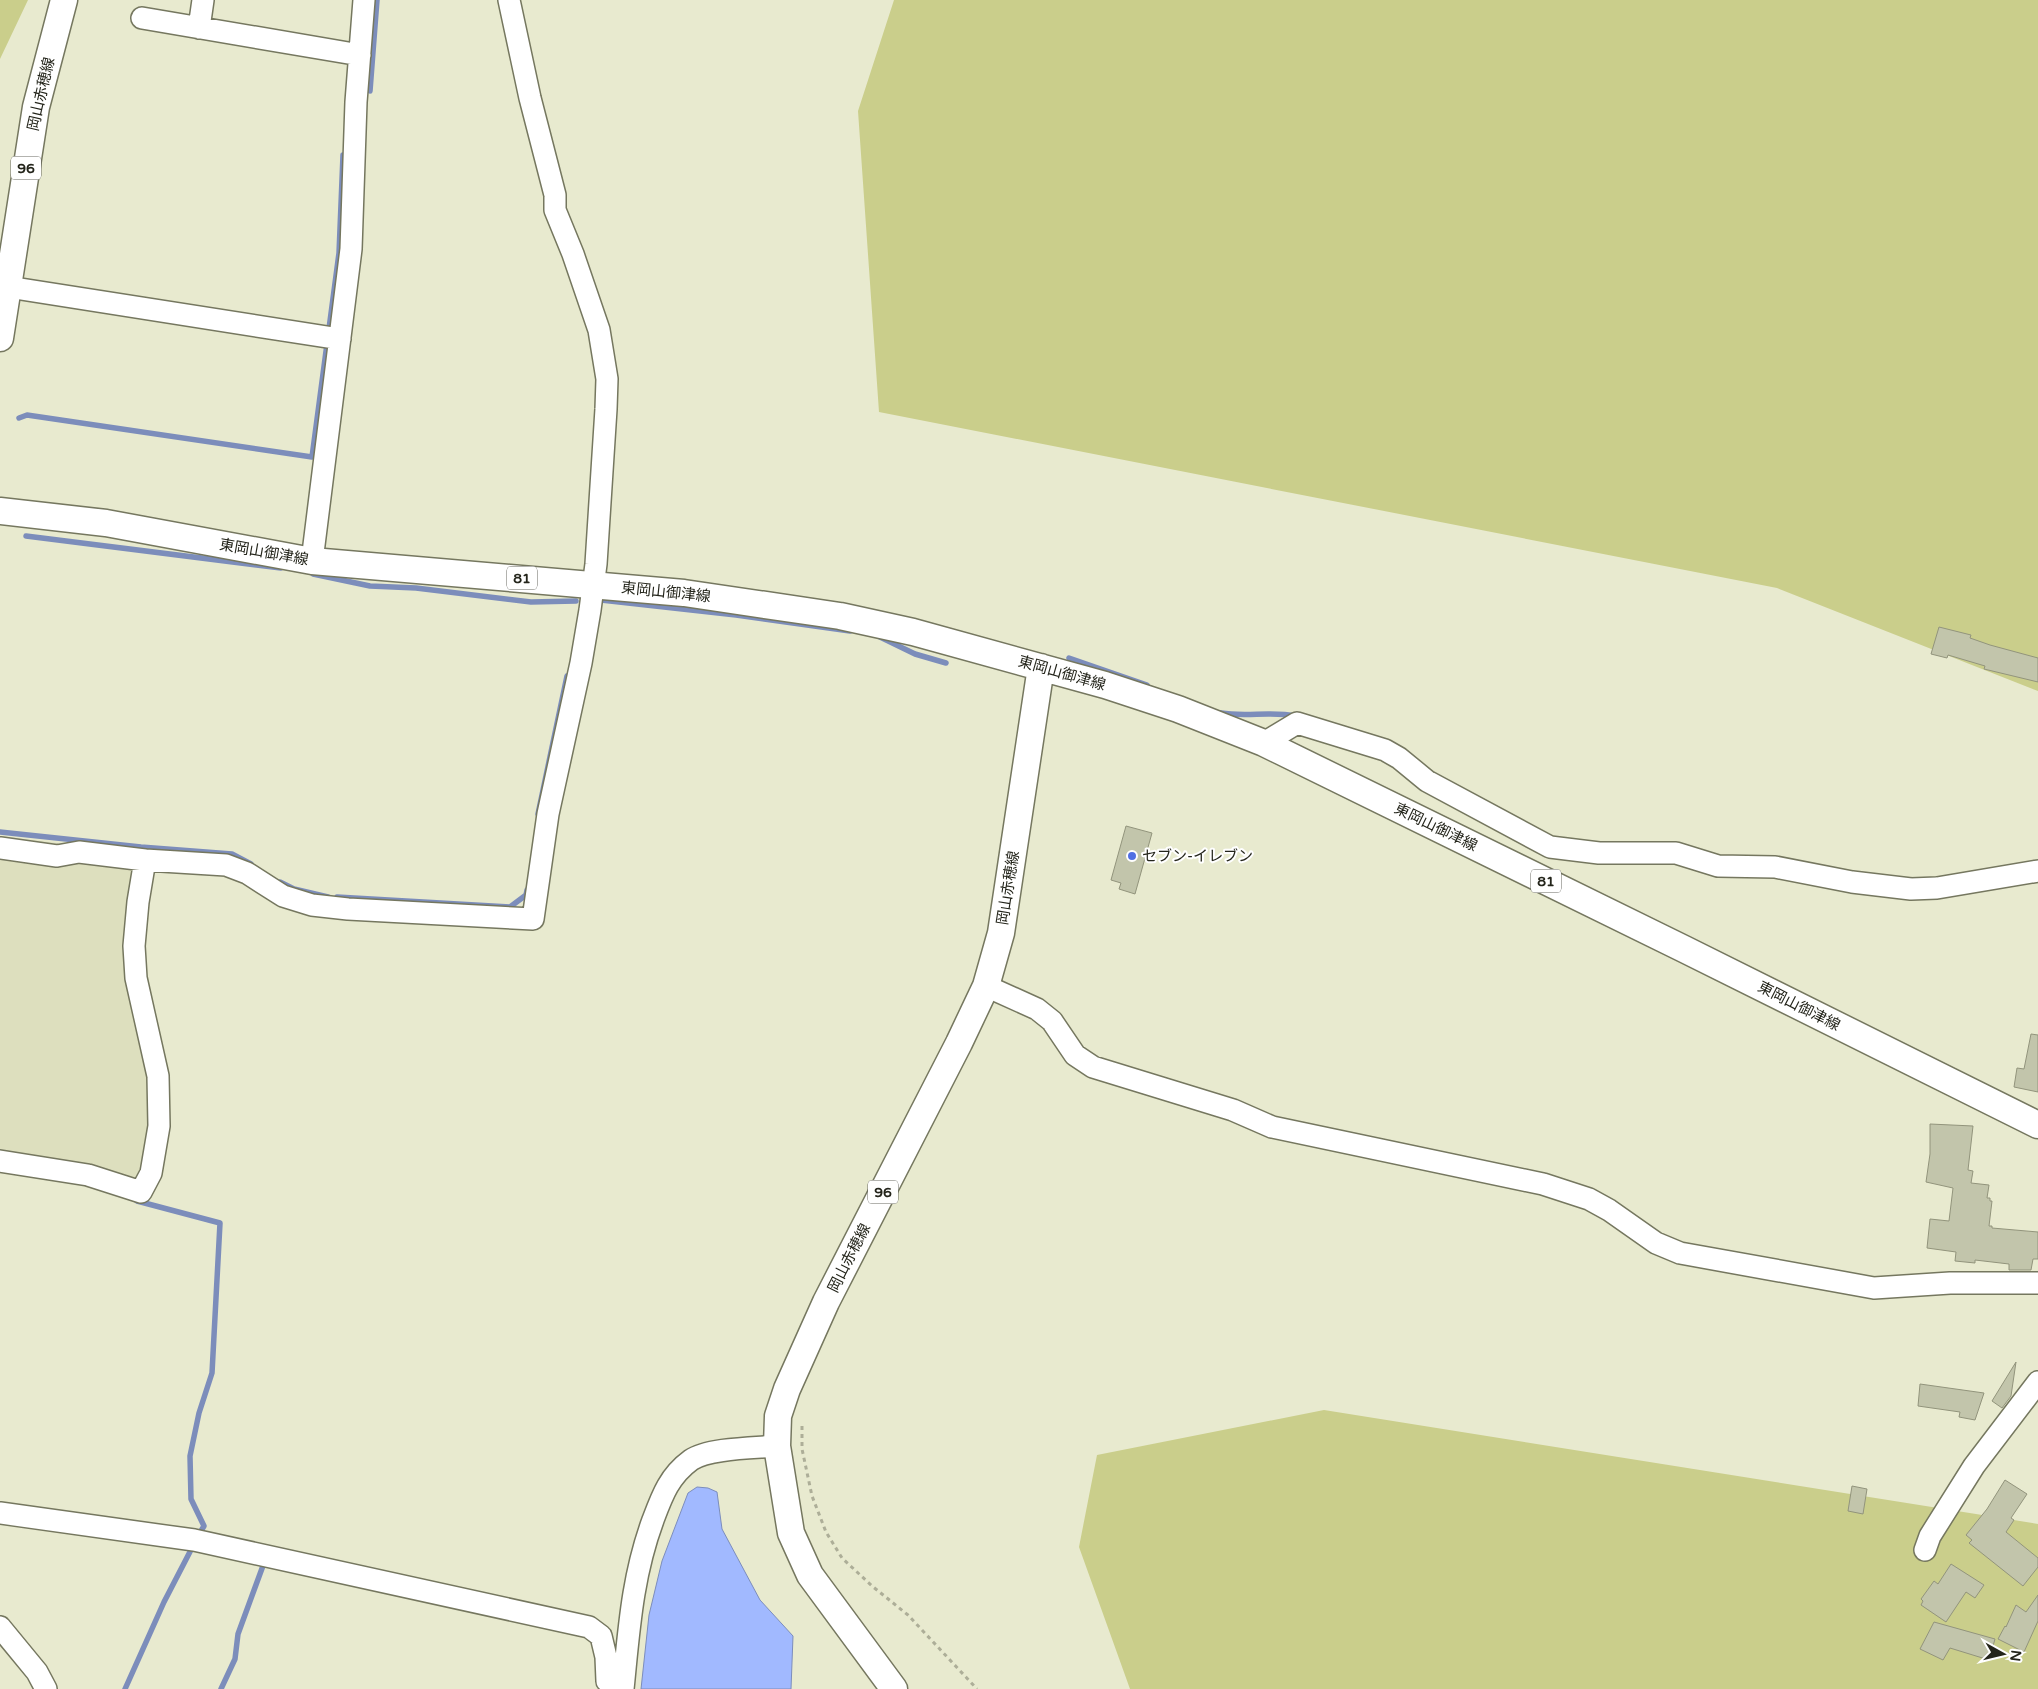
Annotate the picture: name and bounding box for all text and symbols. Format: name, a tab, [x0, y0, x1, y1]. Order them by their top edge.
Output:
street label: 岡山赤穂線	[24, 55, 58, 133]
road number: 96	[11, 156, 41, 180]
street label: 東岡山御津線	[218, 535, 310, 569]
road number: 81	[507, 566, 537, 590]
street label: 東岡山御津線	[620, 578, 712, 606]
street label: 東岡山御津線	[1016, 652, 1108, 694]
street label: 東岡山御津線	[1392, 799, 1480, 855]
place label: セブン-イレブン	[1142, 847, 1253, 865]
street label: 岡山赤穂線	[993, 850, 1023, 926]
marker: セブン-イレブン	[1126, 850, 1138, 862]
road number: 81	[1531, 869, 1561, 892]
street label: 東岡山御津線	[1755, 978, 1843, 1034]
road number: 96	[868, 1180, 898, 1204]
street label: 岡山赤穂線	[824, 1220, 874, 1296]
north arrow	[1978, 1629, 2028, 1679]
text: N	[2006, 1649, 2025, 1662]

